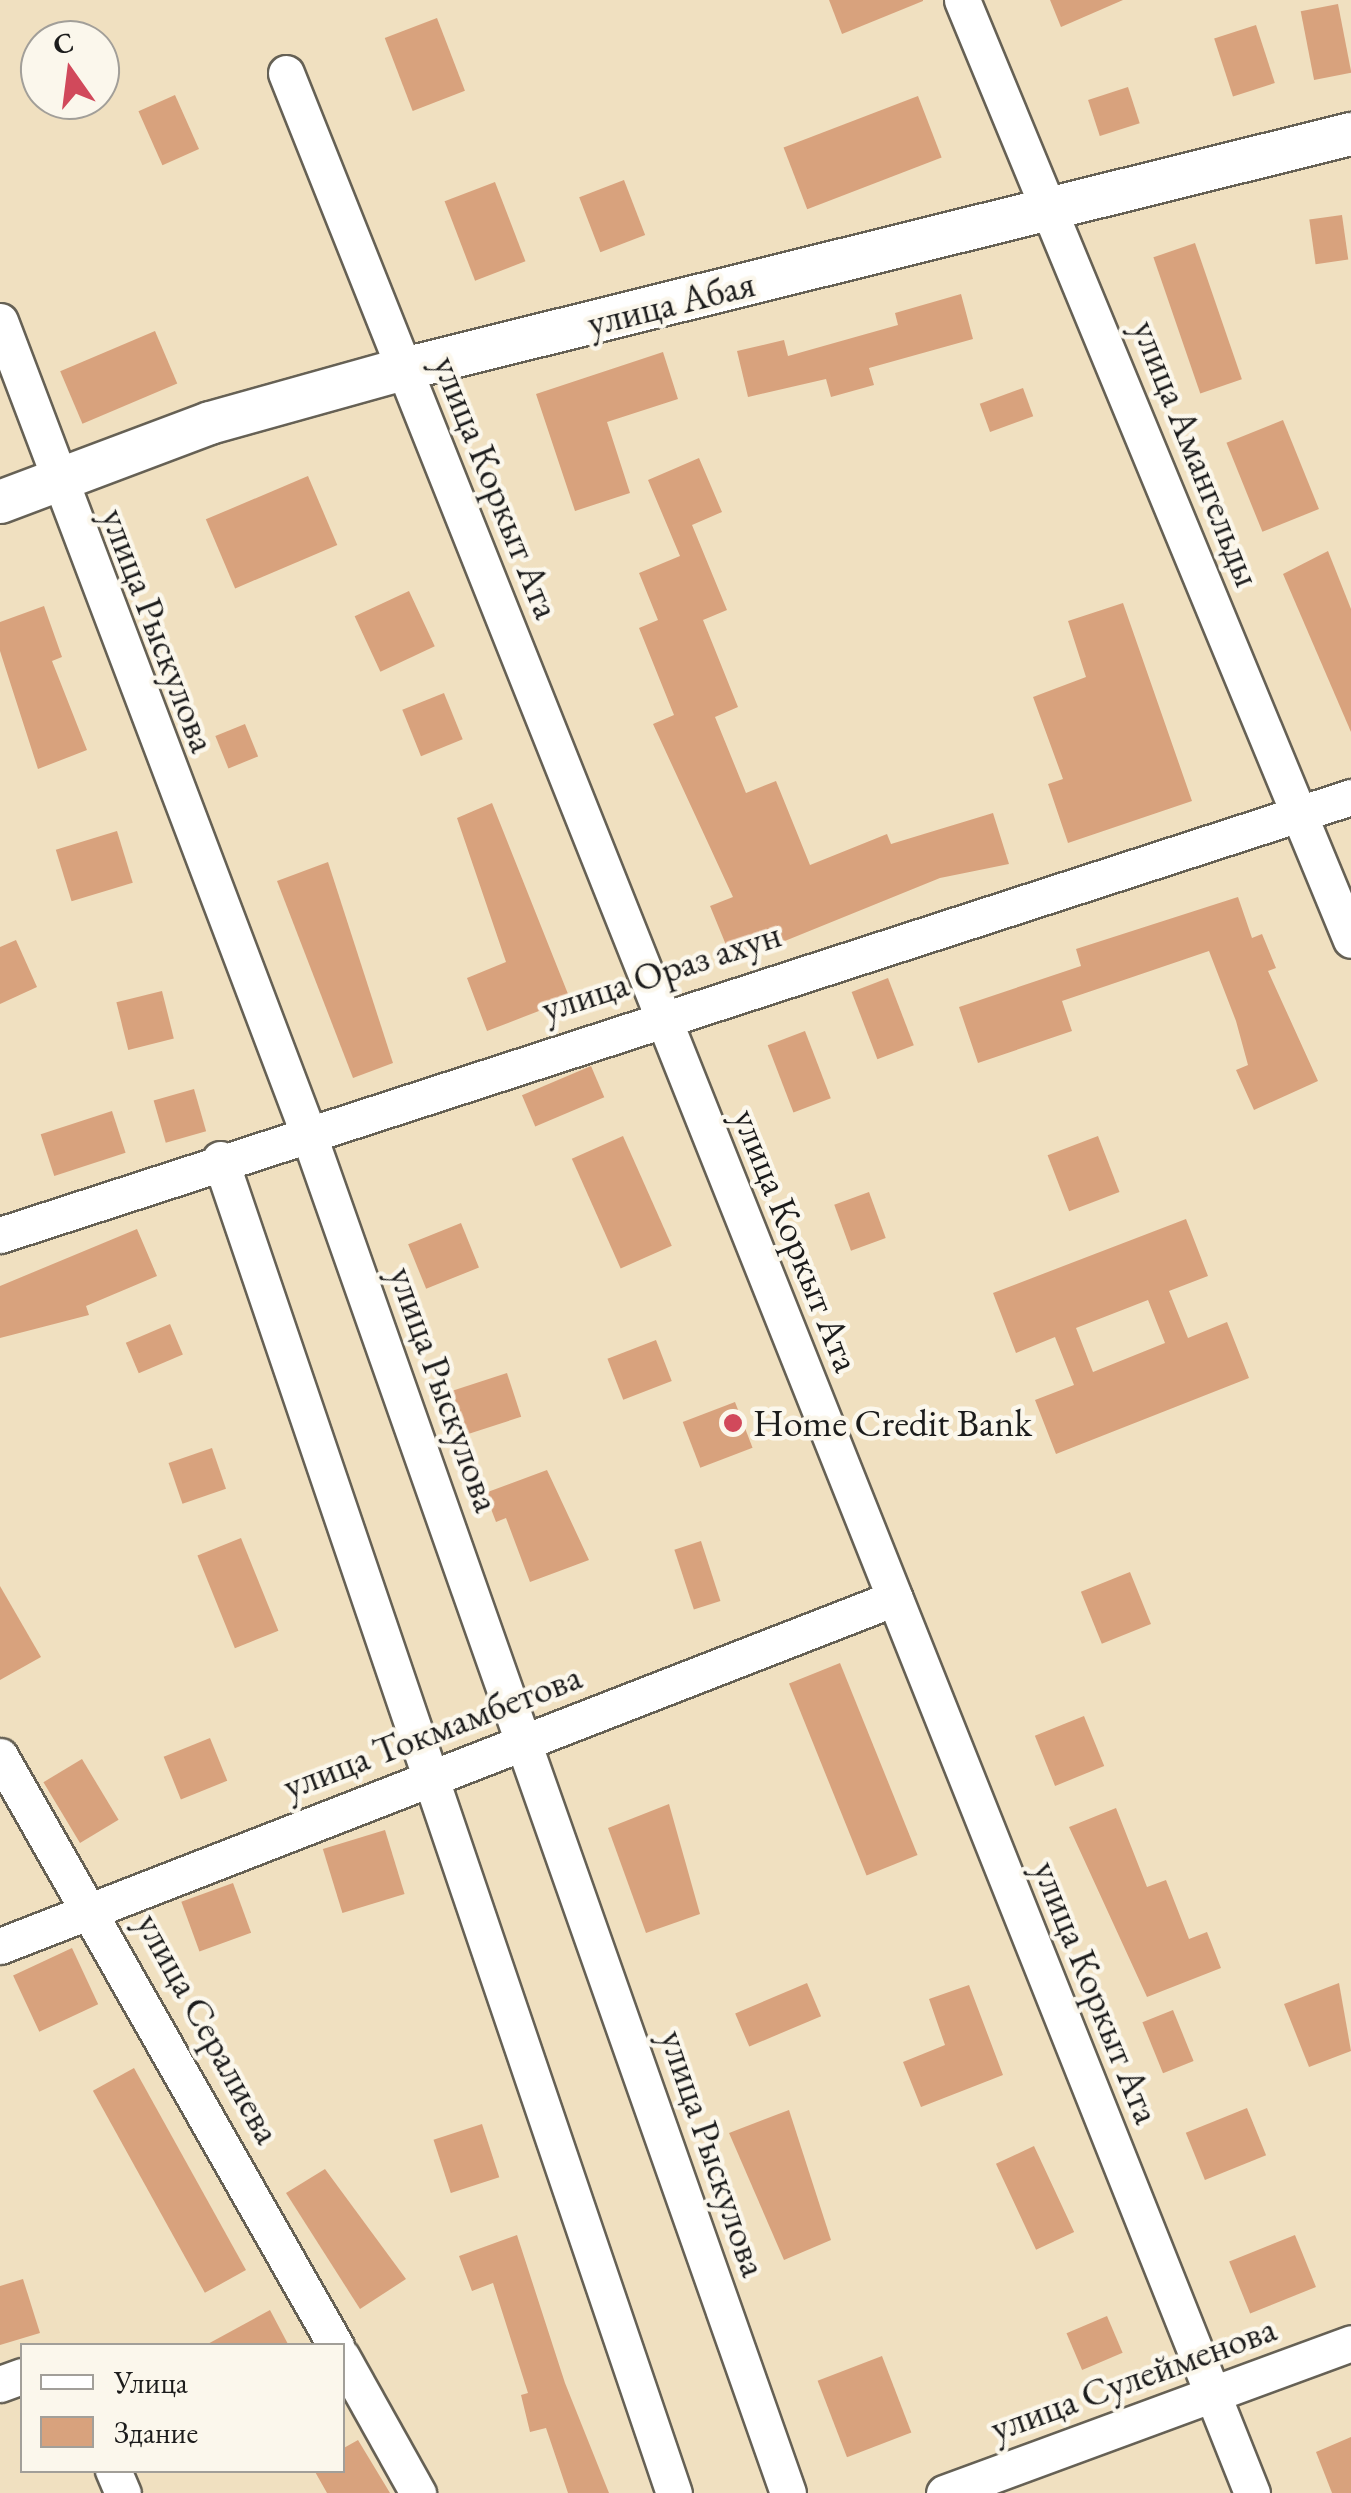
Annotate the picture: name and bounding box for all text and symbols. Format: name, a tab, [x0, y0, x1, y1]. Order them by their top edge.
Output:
north arrow	[20, 20, 120, 120]
text: С	[49, 23, 77, 63]
street label: улица Абая	[583, 260, 759, 346]
street label: улица Амангельды	[1123, 313, 1271, 593]
street label: улица Коркыт Ата	[424, 349, 570, 625]
street label: улица Рыскулова	[92, 502, 226, 758]
street label: улица Ораз ахун	[535, 911, 787, 1031]
street label: улица Коркыт Ата	[724, 1102, 870, 1378]
street label: улица Рыскулова	[380, 1260, 510, 1518]
place label: Home Credit Bank	[753, 1400, 1032, 1446]
marker: Home Credit Bank	[722, 1412, 744, 1434]
street label: улица Токмамбетова	[276, 1653, 588, 1809]
street label: улица Коркыт Ата	[1024, 1854, 1170, 2130]
street label: улица Сералиева	[127, 1905, 291, 2151]
street label: улица Рыскулова	[651, 2024, 777, 2282]
street label: улица Сулейменова	[984, 2305, 1282, 2451]
legend	[20, 2343, 345, 2473]
text: Улица	[114, 2363, 188, 2402]
text: Здание	[114, 2413, 198, 2452]

